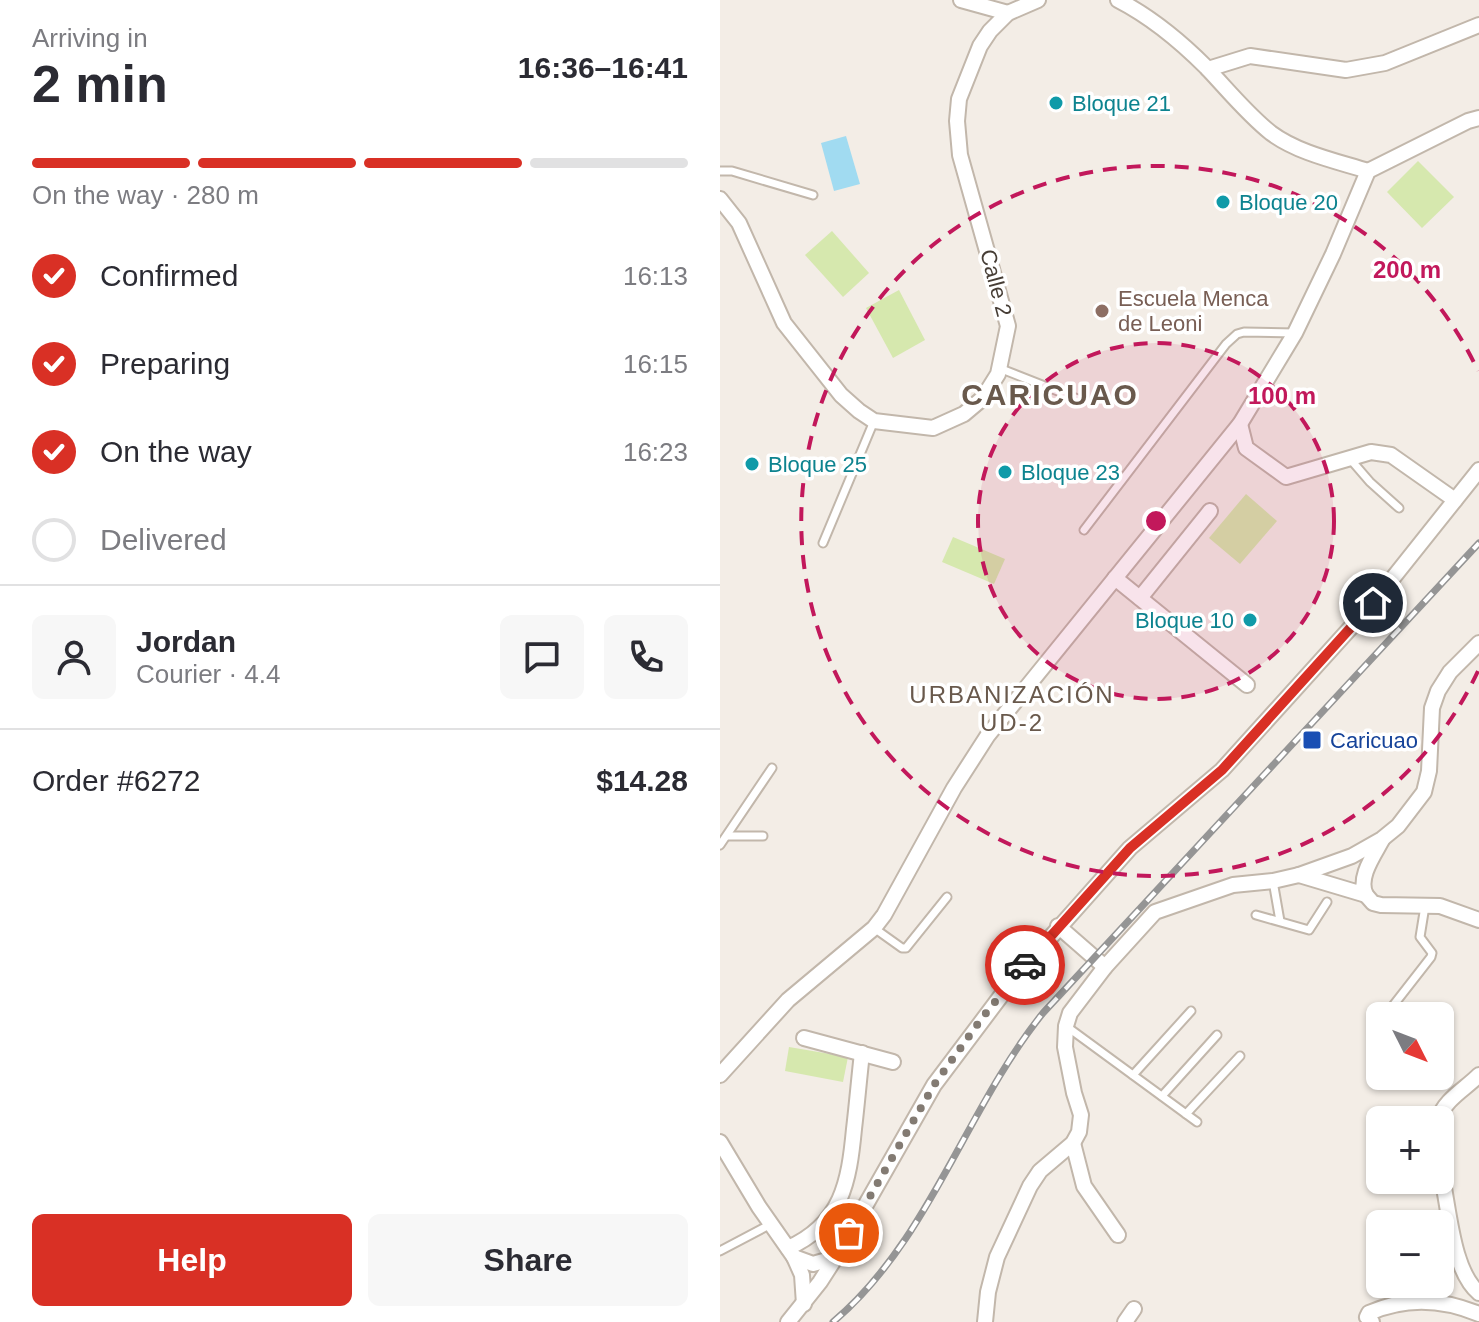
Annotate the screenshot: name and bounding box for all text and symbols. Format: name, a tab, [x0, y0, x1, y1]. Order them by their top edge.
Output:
text: Arriving in	[32, 23, 148, 53]
text: 16:36–16:41	[518, 51, 688, 84]
text: 2 min	[32, 55, 168, 113]
place label: Bloque 21	[1072, 91, 1171, 116]
marker: Bloque 21	[1047, 94, 1065, 112]
text: On the way · 280 m	[32, 180, 259, 210]
place label: Bloque 20	[1239, 190, 1338, 215]
marker: Bloque 20	[1214, 193, 1232, 211]
street label: Calle 2	[975, 247, 1017, 319]
icon: check	[32, 254, 76, 298]
text: 200 m	[1373, 256, 1441, 283]
text: Confirmed	[100, 259, 238, 292]
text: 16:13	[623, 261, 688, 291]
place label: Escuela Menca de Leoni	[1118, 286, 1269, 336]
marker: Escuela Menca de Leoni	[1093, 302, 1111, 320]
icon: check	[32, 342, 76, 386]
text: Preparing	[100, 347, 230, 380]
text: 16:15	[623, 349, 688, 379]
district label: CARICUAO	[961, 378, 1139, 411]
text: 100 m	[1248, 382, 1316, 409]
icon: check	[32, 430, 76, 474]
text: On the way	[100, 435, 252, 468]
text: 16:23	[623, 437, 688, 467]
place label: Bloque 25	[768, 452, 867, 477]
marker: Bloque 25	[743, 455, 761, 473]
place label: Bloque 23	[1021, 460, 1120, 485]
marker: Bloque 23	[996, 463, 1014, 481]
centre of rings	[1142, 507, 1170, 535]
text: Delivered	[100, 523, 227, 556]
pin	[1339, 569, 1407, 637]
icon: home	[1351, 581, 1395, 625]
place label: Bloque 10	[1135, 608, 1234, 633]
marker: Bloque 10	[1241, 611, 1259, 629]
button: person	[32, 615, 116, 699]
button: chat	[500, 615, 584, 699]
button: phone	[604, 615, 688, 699]
text: Jordan	[136, 625, 236, 658]
text: Courier · 4.4	[136, 659, 281, 689]
district label: URBANIZACIÓN UD-2	[909, 681, 1115, 736]
place label: Caricuao	[1330, 728, 1418, 753]
marker: Caricuao	[1301, 729, 1323, 751]
text: Order #6272	[32, 764, 200, 797]
text: $14.28	[596, 764, 688, 797]
courier	[985, 925, 1065, 1005]
icon: car	[1003, 943, 1047, 987]
north arrow	[1366, 1002, 1454, 1090]
map controls	[1366, 1002, 1454, 1298]
button: +	[1366, 1106, 1454, 1194]
pin	[815, 1199, 883, 1267]
button: −	[1366, 1210, 1454, 1298]
icon: bag	[827, 1211, 871, 1255]
button: Help	[32, 1214, 352, 1306]
button: Share	[368, 1214, 688, 1306]

